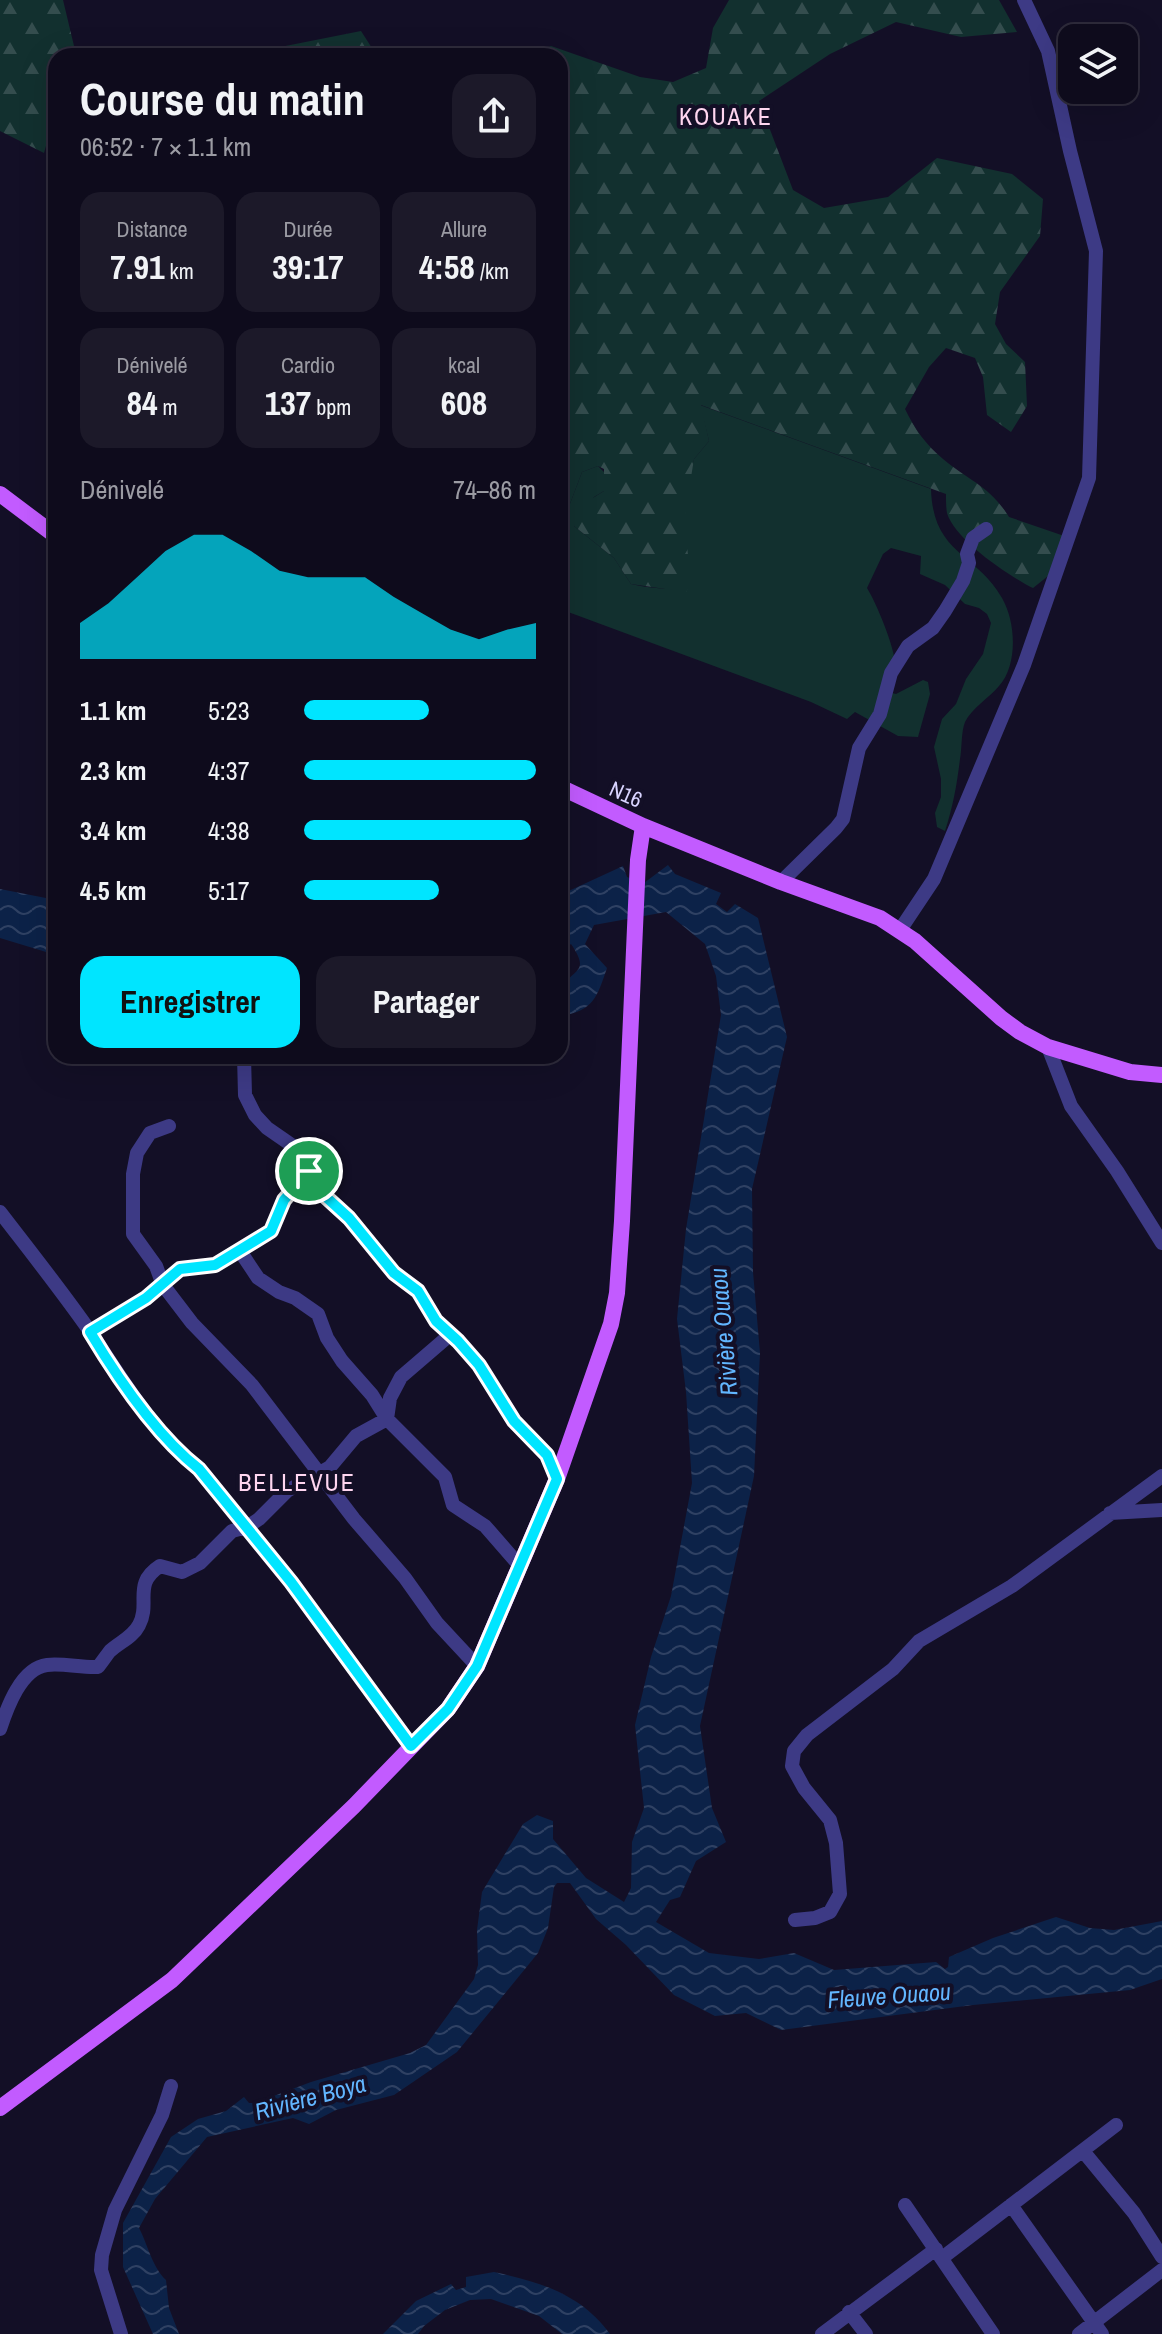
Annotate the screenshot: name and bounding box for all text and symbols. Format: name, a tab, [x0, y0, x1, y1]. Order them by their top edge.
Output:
map controls	[1058, 24, 1138, 104]
button: layers	[1058, 24, 1138, 104]
text: Course du matin	[80, 69, 365, 129]
button: share	[452, 74, 536, 158]
district label: KOUAKE	[679, 100, 773, 132]
text: 06:52 · 7 × 1.1 km	[80, 129, 251, 164]
text: Distance	[116, 214, 188, 244]
text: Durée	[283, 214, 333, 244]
text: Allure	[441, 214, 487, 244]
text: 7.91	[110, 244, 165, 290]
text: 39:17	[272, 244, 344, 290]
text: 4:58	[419, 244, 475, 290]
text: km	[165, 256, 194, 286]
text: /km	[475, 256, 509, 286]
text: Dénivelé	[116, 350, 188, 380]
text: Cardio	[281, 350, 335, 380]
text: kcal	[448, 350, 480, 380]
text: 84	[126, 380, 157, 426]
text: 137	[265, 380, 311, 426]
text: 608	[441, 380, 487, 426]
text: m	[157, 392, 178, 422]
text: bpm	[311, 392, 351, 422]
text: Dénivelé	[80, 472, 164, 507]
text: 74–86 m	[453, 472, 536, 507]
text: 1.1 km	[80, 693, 146, 728]
text: 5:23	[208, 693, 250, 728]
text: 2.3 km	[80, 753, 146, 788]
text: 4:37	[208, 753, 250, 788]
street label: N16	[605, 774, 647, 814]
text: 3.4 km	[80, 813, 146, 848]
text: 4:38	[208, 813, 250, 848]
text: 4.5 km	[80, 873, 146, 908]
text: 5:17	[208, 873, 250, 908]
button: Enregistrer	[80, 956, 300, 1048]
button: Partager	[316, 956, 536, 1048]
pin	[275, 1137, 343, 1205]
icon: arrive	[287, 1149, 331, 1193]
water label: Rivière Ouaou	[701, 1267, 745, 1397]
district label: BELLEVUE	[238, 1466, 356, 1498]
water label: Fleuve Ouaou	[826, 1975, 952, 2015]
water label: Rivière Boya	[251, 2067, 369, 2127]

